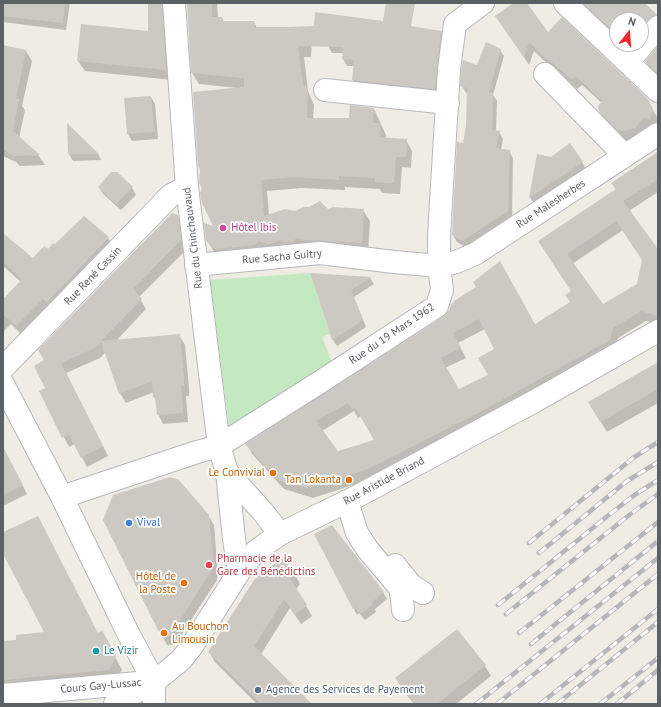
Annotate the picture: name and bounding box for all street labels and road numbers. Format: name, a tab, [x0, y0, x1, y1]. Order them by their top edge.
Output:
street label: Rue Malesherbes	[514, 177, 588, 231]
street label: Rue du Chinchauvaud	[180, 187, 206, 289]
street label: Rue René Cassin	[62, 244, 124, 308]
street label: Rue Sacha Guitry	[242, 247, 322, 267]
street label: Rue du 19 Mars 1962	[347, 301, 437, 367]
street label: Rue Aristide Briand	[341, 454, 427, 508]
street label: Cours Gay-Lussac	[60, 676, 142, 696]

